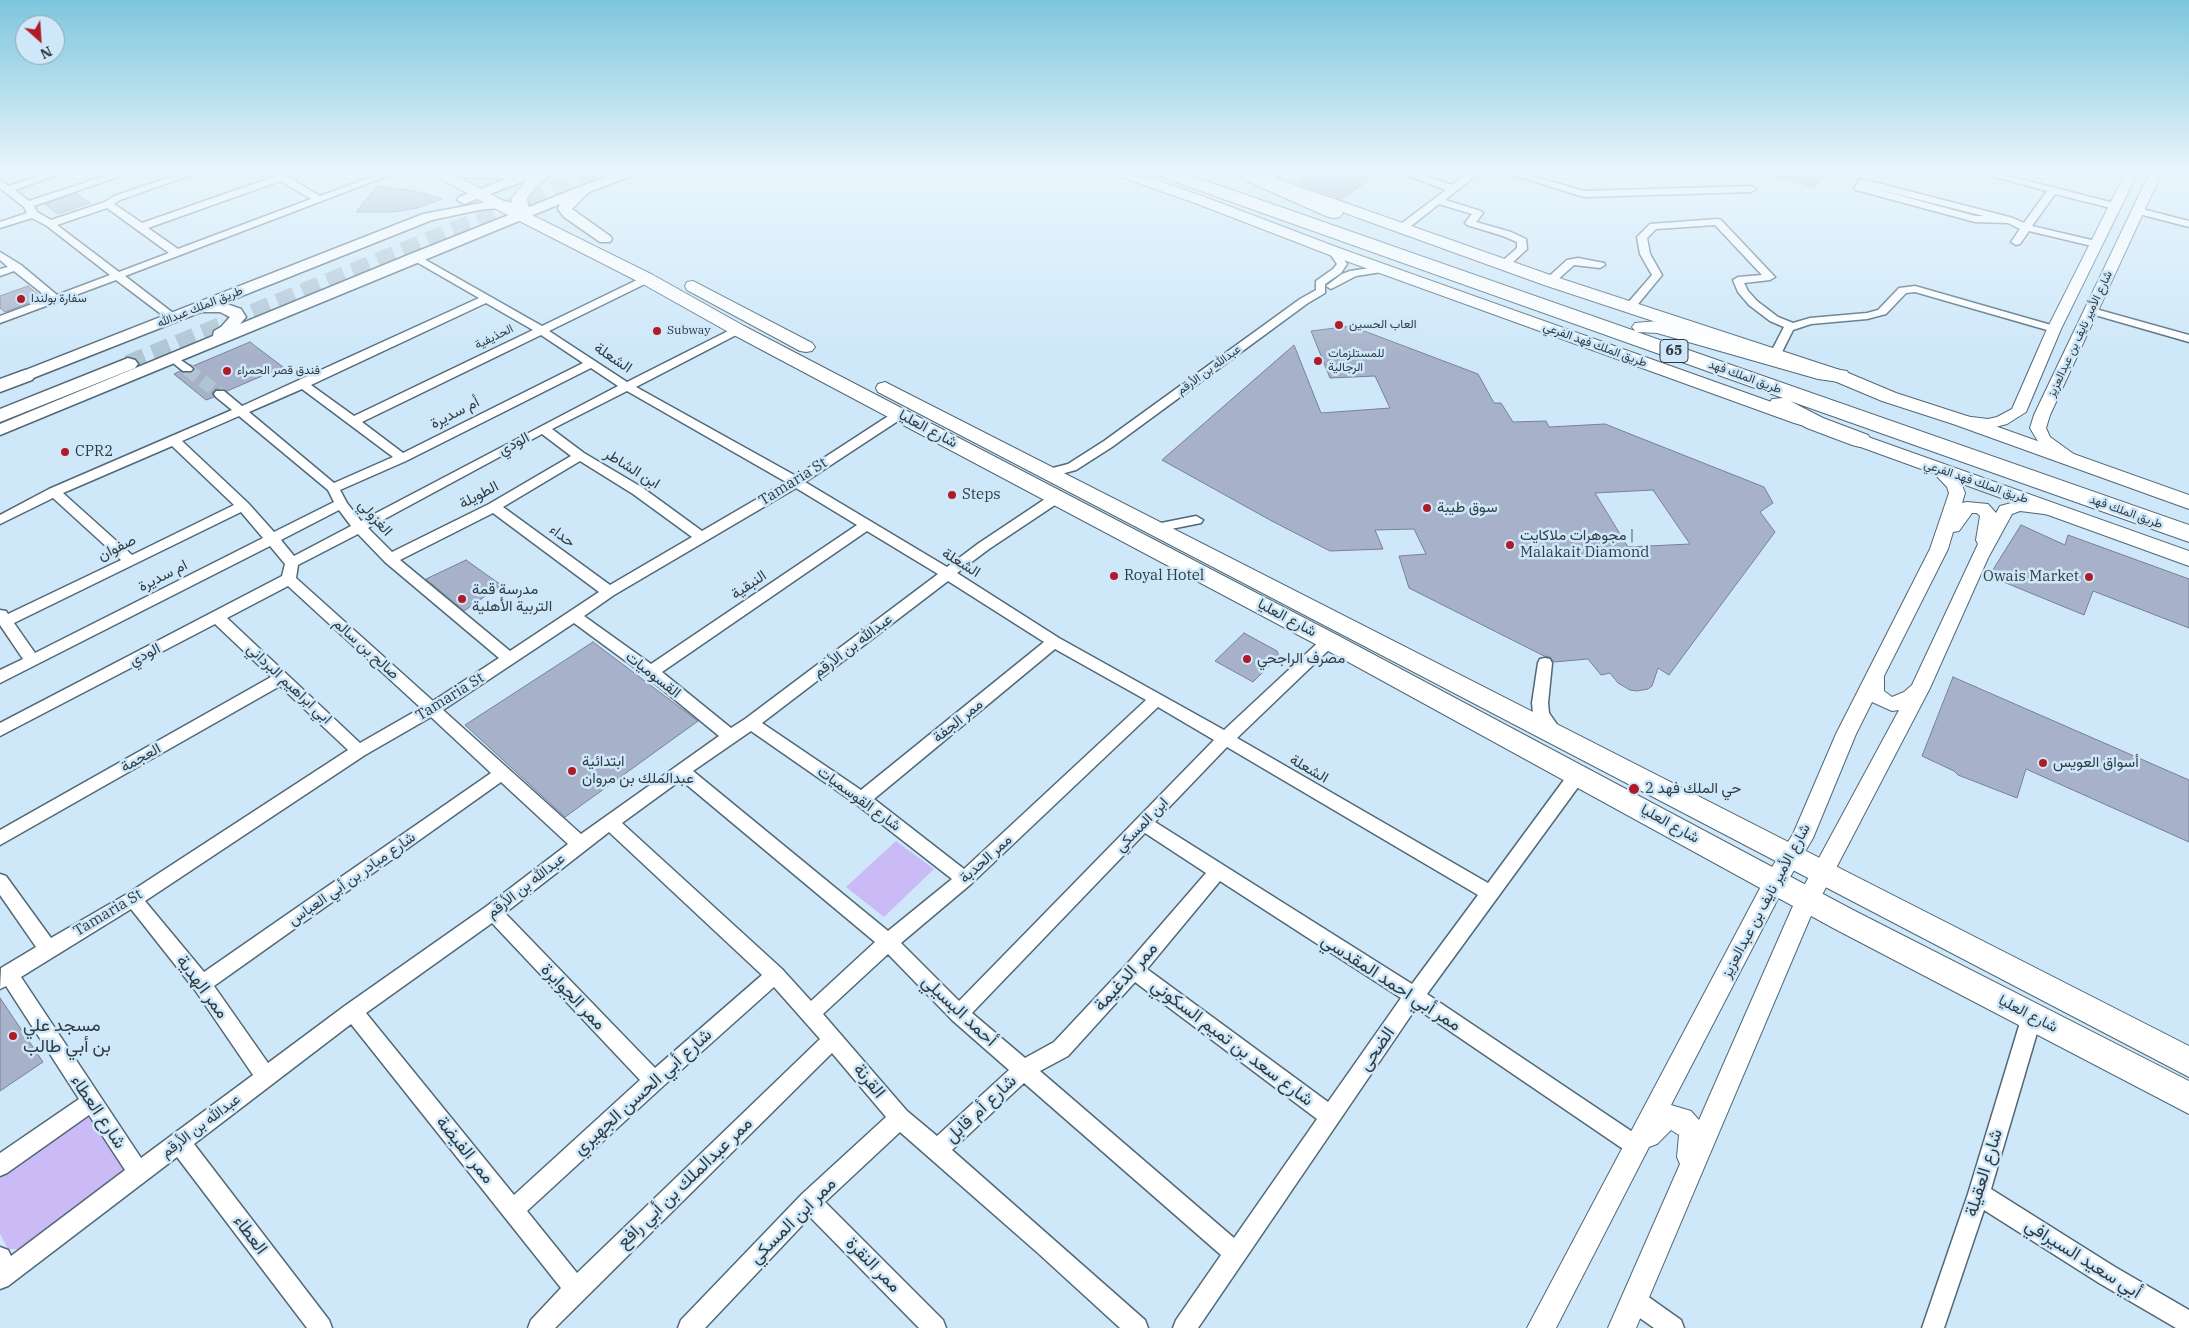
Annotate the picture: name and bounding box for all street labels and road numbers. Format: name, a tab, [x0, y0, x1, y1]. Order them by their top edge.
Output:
street label: شارع الأمير نايف بن عبدالعزيز	[2044, 269, 2116, 399]
street label: طريق الملك عبدالله	[155, 283, 245, 331]
street label: طريق الملك فهد الفرعي	[1541, 320, 1649, 370]
street label: الحذيفية	[472, 322, 516, 352]
street label: الشعلة	[591, 339, 635, 377]
road number: 65	[1660, 340, 1688, 362]
street label: عبدالله بن الأرقم	[1174, 342, 1244, 398]
street label: طريق الملك فهد	[1706, 357, 1784, 397]
street label: أم سديرة	[428, 393, 482, 433]
street label: شارع العليا	[895, 406, 961, 452]
street label: الودي	[496, 428, 532, 460]
street label: ابن الشاطر	[601, 445, 663, 493]
street label: Tamaria St	[756, 454, 830, 510]
street label: طريق الملك فهد الفرعي	[1922, 457, 2030, 507]
street label: الطويلة	[456, 477, 502, 513]
street label: طريق الملك فهد	[2087, 492, 2165, 532]
street label: الغزولي	[354, 496, 396, 540]
street label: حداء	[546, 521, 578, 551]
street label: صفوان	[95, 531, 139, 565]
street label: الشعلة	[939, 544, 983, 582]
street label: ام سديرة	[136, 556, 190, 596]
street label: النبقية	[728, 567, 770, 603]
street label: شارع العليا	[1254, 595, 1320, 641]
street label: عبدالله بن الأرقم	[810, 610, 896, 682]
street label: صالح بن سالم	[329, 615, 403, 683]
street label: الودي	[127, 640, 163, 670]
street label: ابي ابراهيم البرداني	[243, 640, 335, 728]
street label: القسوميات	[622, 648, 684, 702]
street label: Tamaria St	[413, 669, 487, 725]
street label: ممر الجفة	[929, 695, 987, 747]
street label: العجمة	[118, 740, 164, 776]
street label: الشعلة	[1286, 751, 1332, 787]
street label: شارع القوسميات	[814, 763, 904, 835]
street label: ابن المسكي	[1112, 794, 1172, 856]
street label: شارع العليا	[1638, 801, 1702, 847]
street label: شارع الأمير نايف بن عبدالعزيز	[1718, 821, 1814, 981]
street label: شارع مبادر بن أبي العباس	[285, 828, 419, 930]
street label: ممر الحدبة	[956, 831, 1016, 887]
street label: عبدالله بن الأرقم	[483, 850, 569, 922]
street label: Tamaria St	[70, 885, 146, 941]
street label: ممر أبي احمد المقدسي	[1317, 930, 1465, 1036]
street label: ممر الدغيمة	[1089, 938, 1163, 1016]
street label: ممر الهدية	[171, 951, 233, 1023]
street label: ممر الجوابرة	[536, 959, 610, 1035]
street label: أحمد البسيلي	[917, 971, 1001, 1051]
street label: شارع سعد بن تميم السكوني	[1147, 975, 1317, 1111]
street label: شارع العليا	[1995, 991, 2061, 1037]
street label: الضحى	[1354, 1023, 1400, 1075]
street label: شارع أبي الحسن الجهيري	[569, 1024, 717, 1160]
street label: القرنة	[848, 1059, 890, 1103]
street label: شارع العطاء	[66, 1071, 130, 1153]
street label: شارع أم قابل	[941, 1071, 1021, 1147]
street label: عبدالله بن الأرقم	[158, 1090, 244, 1162]
street label: ممر الفيضة	[431, 1112, 499, 1188]
street label: ممر عبدالملك بن أبي رافع	[613, 1113, 757, 1253]
street label: شارع العقيلة	[1960, 1127, 2008, 1219]
street label: ممر ابن المسكي	[745, 1173, 841, 1269]
street label: العطاء	[228, 1211, 272, 1259]
street label: أبي سعيد السيرافي	[2021, 1215, 2145, 1303]
street label: ممر النقرة	[841, 1233, 905, 1297]

